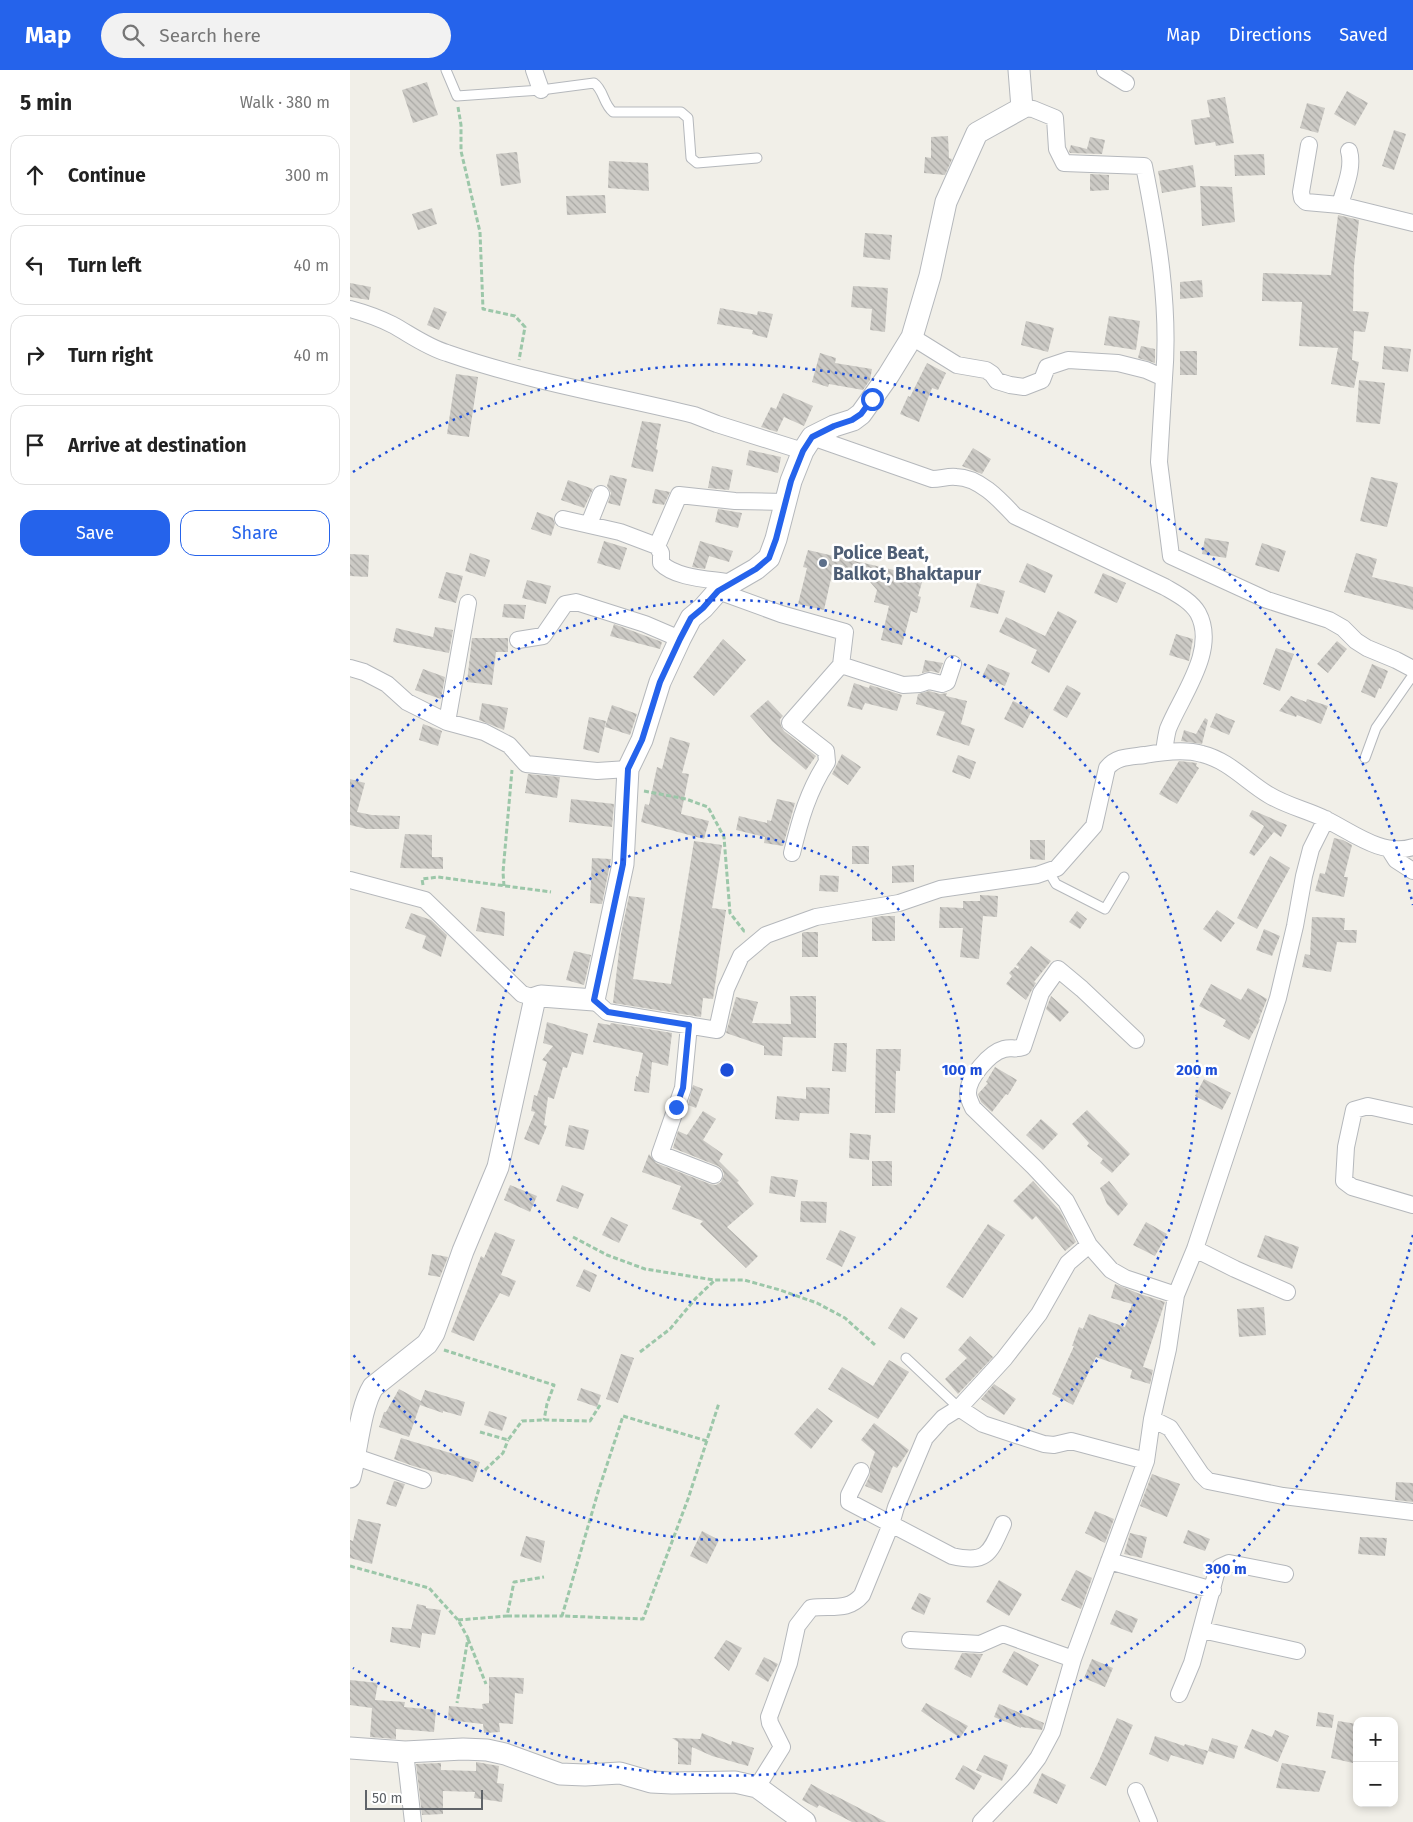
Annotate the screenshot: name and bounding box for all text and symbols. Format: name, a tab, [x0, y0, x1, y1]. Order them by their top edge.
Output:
search box	[101, 13, 451, 58]
text: Map	[25, 21, 71, 49]
icon: search	[119, 21, 147, 49]
text: Search here	[159, 24, 261, 47]
text: Map	[1166, 24, 1201, 46]
text: Directions	[1229, 24, 1311, 46]
text: Saved	[1339, 24, 1388, 46]
text: 5 min	[20, 90, 72, 116]
text: Walk · 380 m	[240, 93, 330, 112]
icon: ahead	[21, 161, 49, 189]
text: Continue	[68, 164, 146, 187]
text: 300 m	[285, 166, 329, 185]
icon: left	[21, 251, 49, 279]
text: Turn left	[68, 254, 142, 277]
text: 40 m	[294, 256, 329, 275]
icon: right	[21, 341, 49, 369]
text: Turn right	[68, 344, 153, 367]
text: 40 m	[294, 346, 329, 365]
route start	[861, 388, 884, 411]
icon: arrive	[21, 431, 49, 459]
text: Arrive at destination	[68, 434, 247, 457]
button: Save	[20, 510, 170, 556]
button: Share	[180, 510, 330, 556]
place label: Police Beat, Balkot, Bhaktapur	[833, 542, 982, 585]
marker: Police Beat, Balkot, Bhaktapur	[817, 557, 829, 569]
centre of rings	[718, 1061, 736, 1079]
text: 100 m	[942, 1061, 982, 1079]
text: 200 m	[1176, 1061, 1218, 1079]
route end	[665, 1096, 688, 1119]
text: 300 m	[1204, 1560, 1247, 1578]
map controls	[1353, 1717, 1398, 1807]
button: +	[1353, 1717, 1398, 1762]
button: −	[1353, 1762, 1398, 1807]
scale bar	[365, 1787, 482, 1810]
text: 50 m	[372, 1790, 403, 1807]

